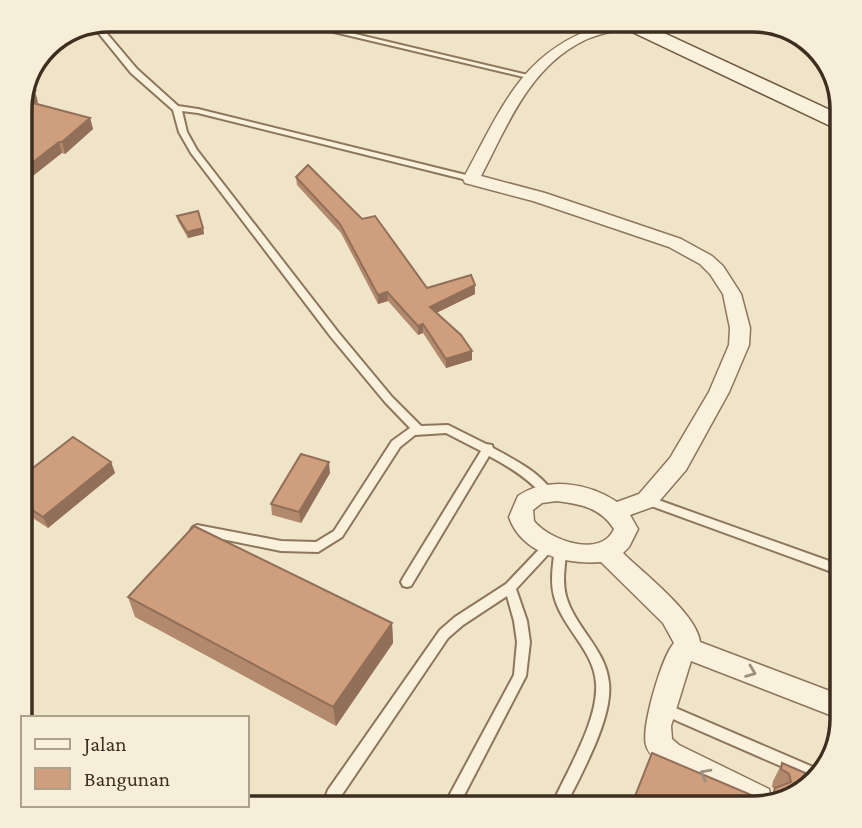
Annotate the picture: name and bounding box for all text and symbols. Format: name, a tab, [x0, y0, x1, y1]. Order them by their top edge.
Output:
one-way arrow	[744, 664, 756, 678]
legend	[21, 716, 248, 807]
text: Jalan	[82, 732, 126, 756]
text: Bangunan	[84, 767, 170, 791]
one-way arrow	[700, 769, 712, 782]

